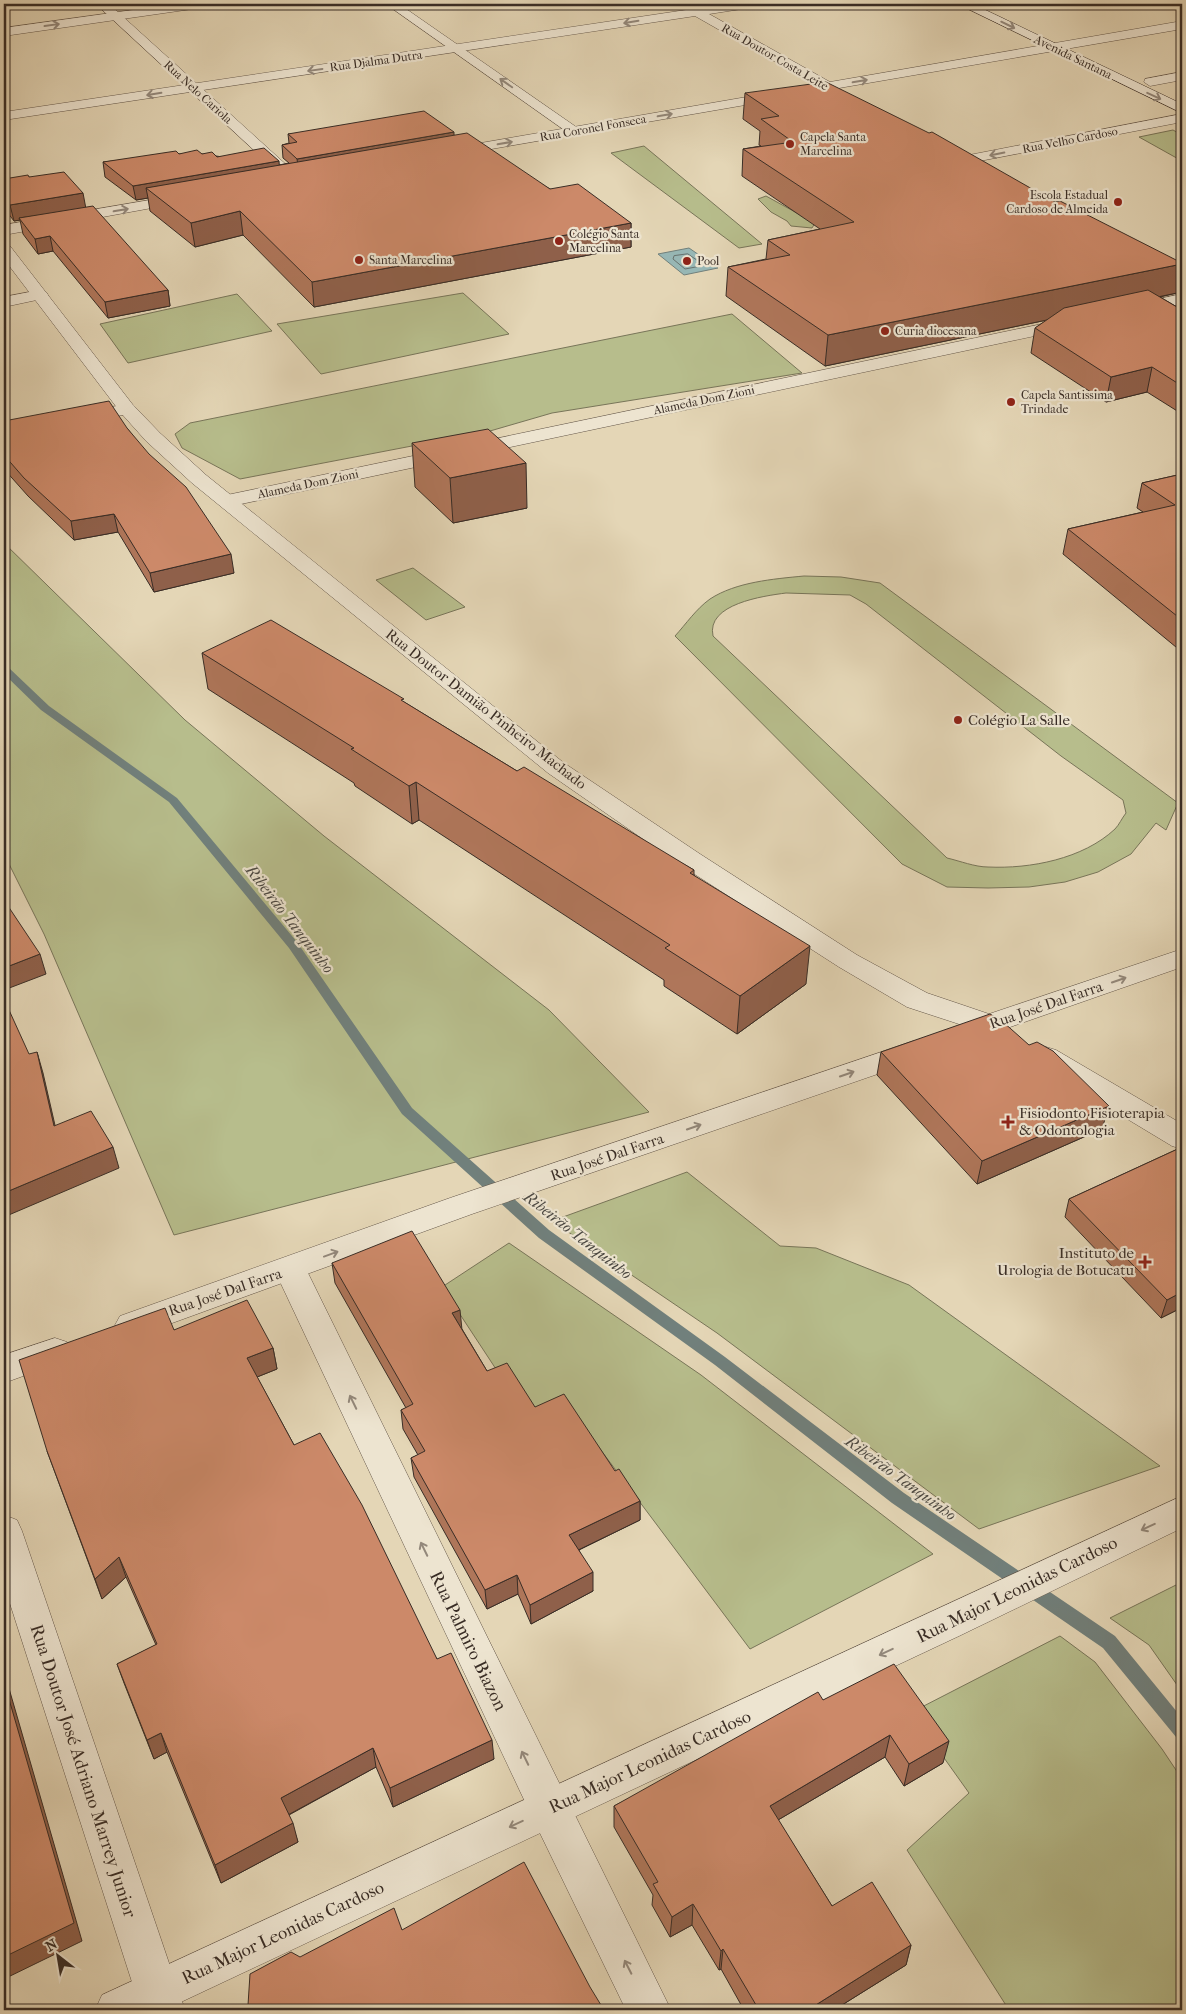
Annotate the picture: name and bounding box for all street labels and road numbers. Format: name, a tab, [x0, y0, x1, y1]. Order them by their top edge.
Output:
street label: Rua Doutor Costa Leite	[719, 21, 831, 93]
street label: Avenida Santana	[1031, 32, 1115, 82]
street label: Rua Djalma Dutra	[329, 48, 424, 74]
street label: Rua Nelo Cariola	[161, 58, 235, 127]
street label: Rua Coronel Fonseca	[539, 112, 648, 144]
street label: Rua Velho Cardoso	[1021, 124, 1119, 156]
street label: Alameda Dom Zioni	[651, 382, 756, 418]
street label: Alameda Dom Zioni	[255, 466, 360, 502]
street label: Rua Doutor Damião Pinheiro Machado	[382, 625, 590, 793]
street label: Rua José Dal Farra	[987, 977, 1106, 1033]
street label: Rua José Dal Farra	[548, 1129, 667, 1185]
street label: Rua José Dal Farra	[166, 1264, 285, 1320]
street label: Rua Major Leonidas Cardoso	[913, 1532, 1121, 1648]
street label: Rua Palmiro Biazon	[425, 1568, 511, 1715]
street label: Rua Doutor José Adriano Marrey Junior	[26, 1622, 141, 1921]
street label: Rua Major Leonidas Cardoso	[546, 1706, 754, 1818]
street label: Rua Major Leonidas Cardoso	[179, 1877, 387, 1989]

